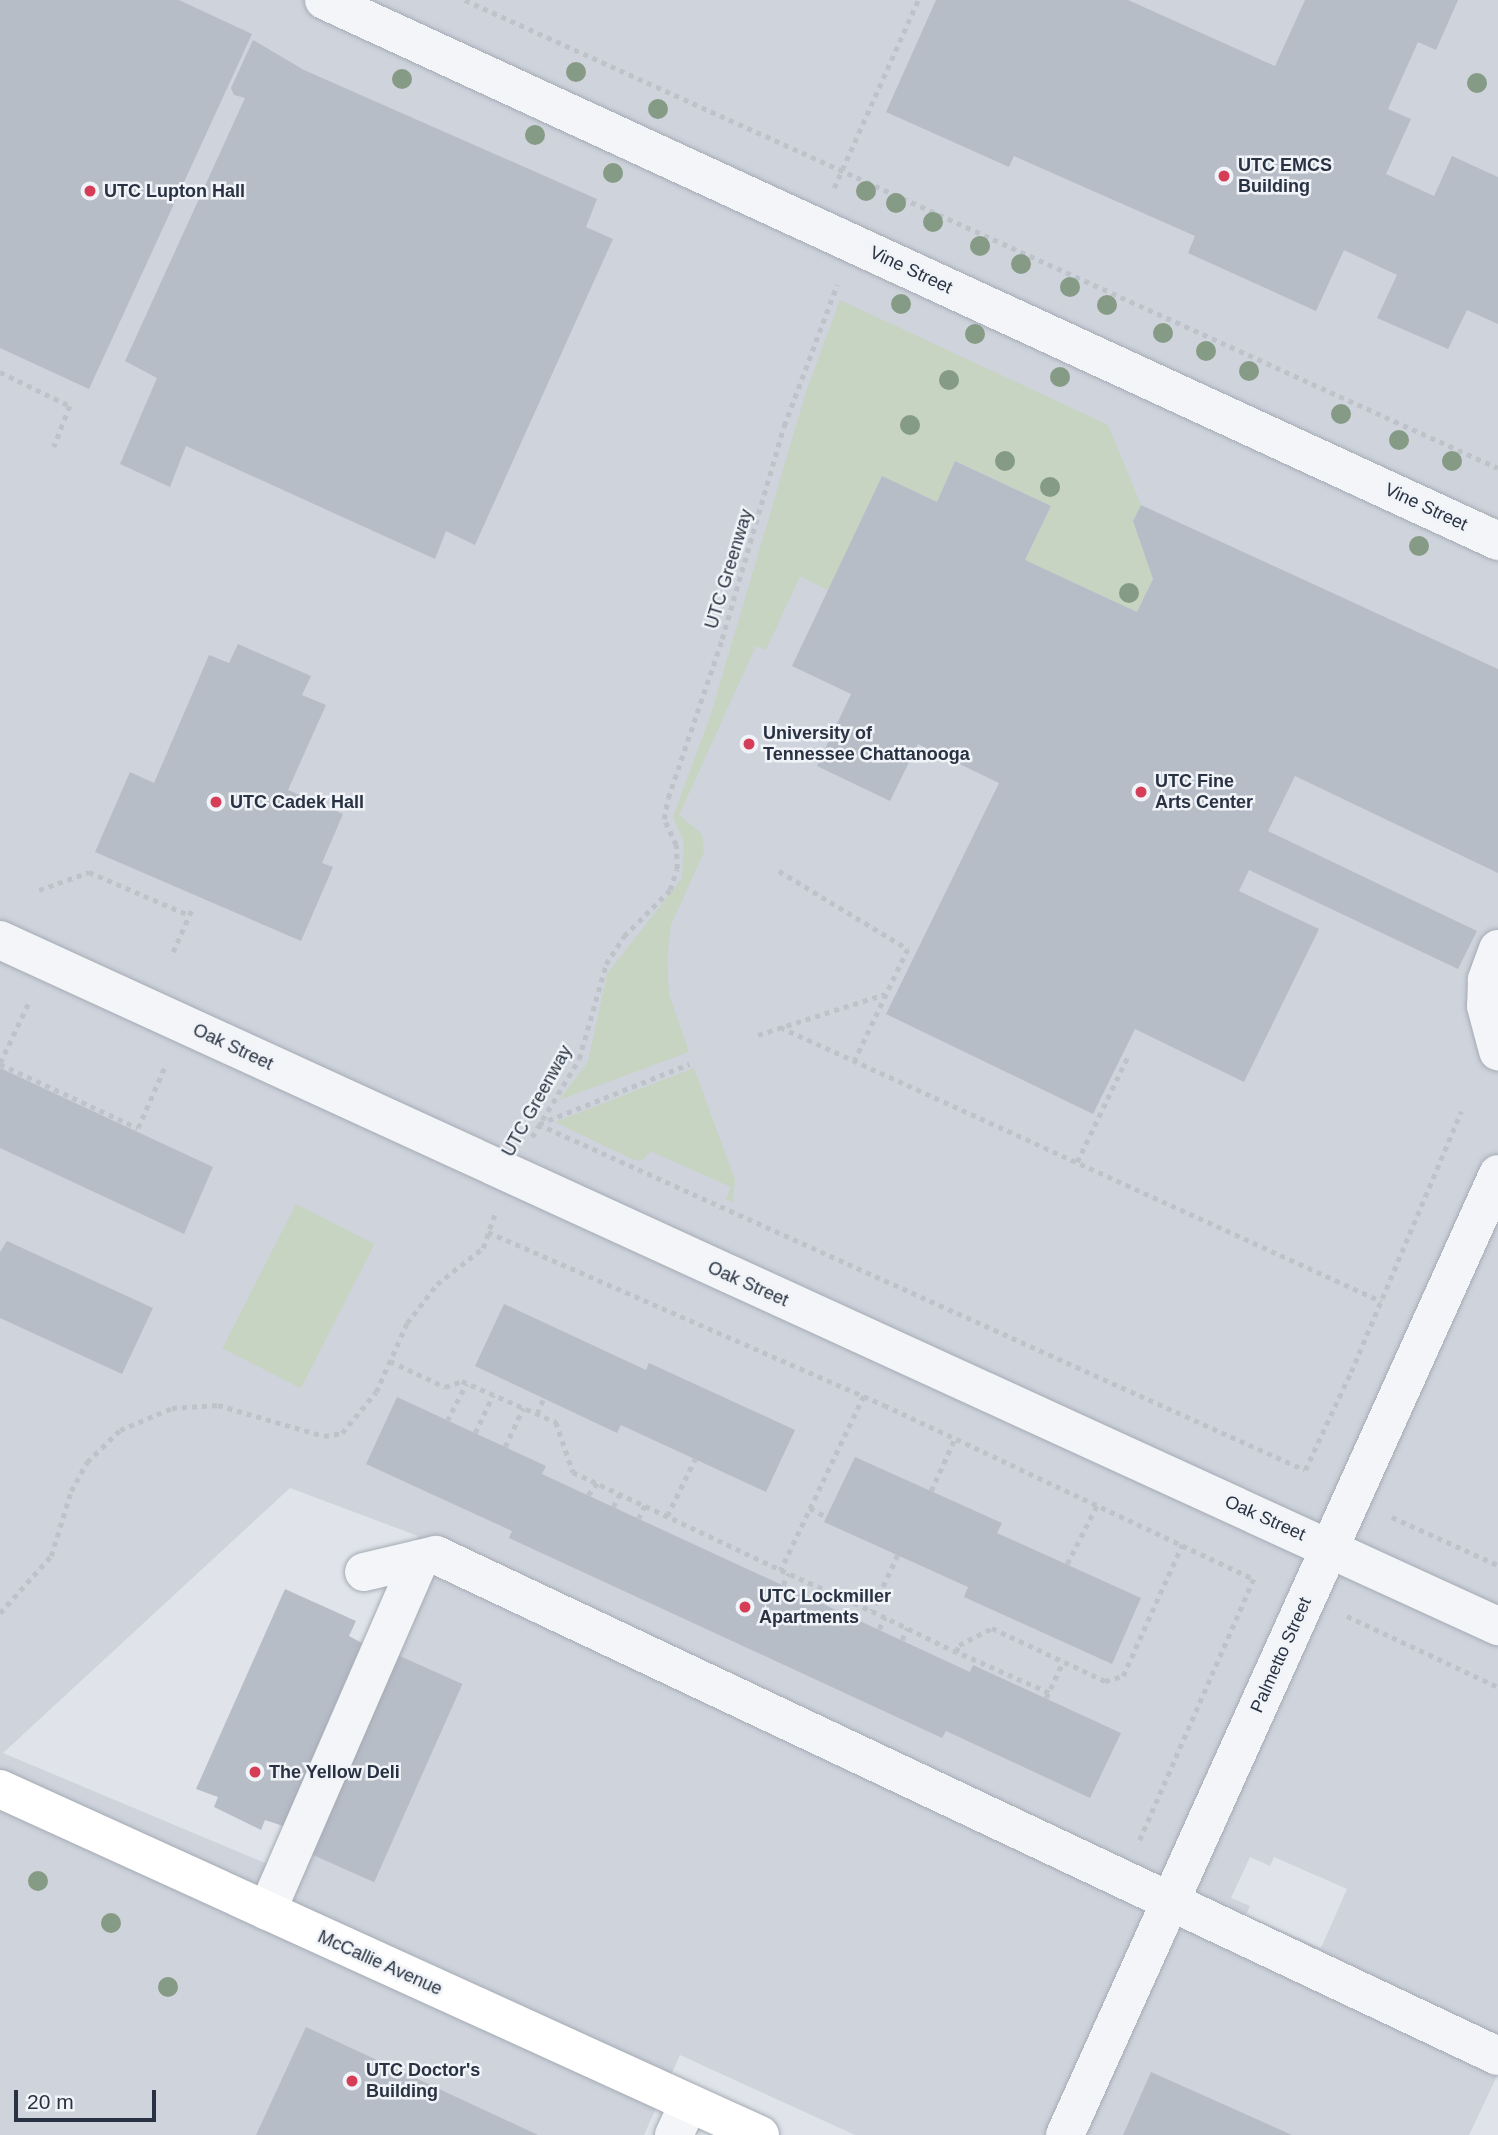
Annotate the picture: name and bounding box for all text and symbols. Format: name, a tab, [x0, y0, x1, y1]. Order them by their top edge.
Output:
place label: UTC EMCS Building	[1238, 155, 1332, 198]
marker: UTC EMCS Building	[1216, 168, 1232, 184]
place label: UTC Lupton Hall	[104, 180, 245, 202]
marker: UTC Lupton Hall	[82, 183, 98, 199]
street label: Vine Street	[866, 241, 956, 299]
street label: Vine Street	[1381, 478, 1471, 536]
street label: UTC Greenway	[701, 507, 757, 631]
place label: University of Tennessee Chattanooga	[763, 723, 970, 766]
marker: University of Tennessee Chattanooga	[741, 736, 757, 752]
place label: UTC Fine Arts Center	[1155, 771, 1253, 814]
marker: UTC Fine Arts Center	[1133, 784, 1149, 800]
place label: UTC Cadek Hall	[230, 791, 364, 813]
marker: UTC Cadek Hall	[208, 794, 224, 810]
street label: Oak Street	[189, 1019, 277, 1075]
street label: UTC Greenway	[497, 1042, 577, 1160]
street label: Oak Street	[704, 1257, 792, 1311]
street label: Oak Street	[1221, 1491, 1309, 1545]
place label: UTC Lockmiller Apartments	[759, 1586, 891, 1628]
street label: Palmetto Street	[1246, 1594, 1316, 1716]
marker: UTC Lockmiller Apartments	[737, 1599, 753, 1615]
place label: The Yellow Deli	[269, 1761, 400, 1783]
marker: The Yellow Deli	[247, 1764, 263, 1780]
street label: McCallie Avenue	[314, 1926, 446, 2000]
place label: UTC Doctor's Building	[366, 2060, 480, 2102]
marker: UTC Doctor's Building	[344, 2073, 360, 2089]
scale bar	[18, 2076, 159, 2120]
text: 20 m	[27, 2090, 74, 2113]

